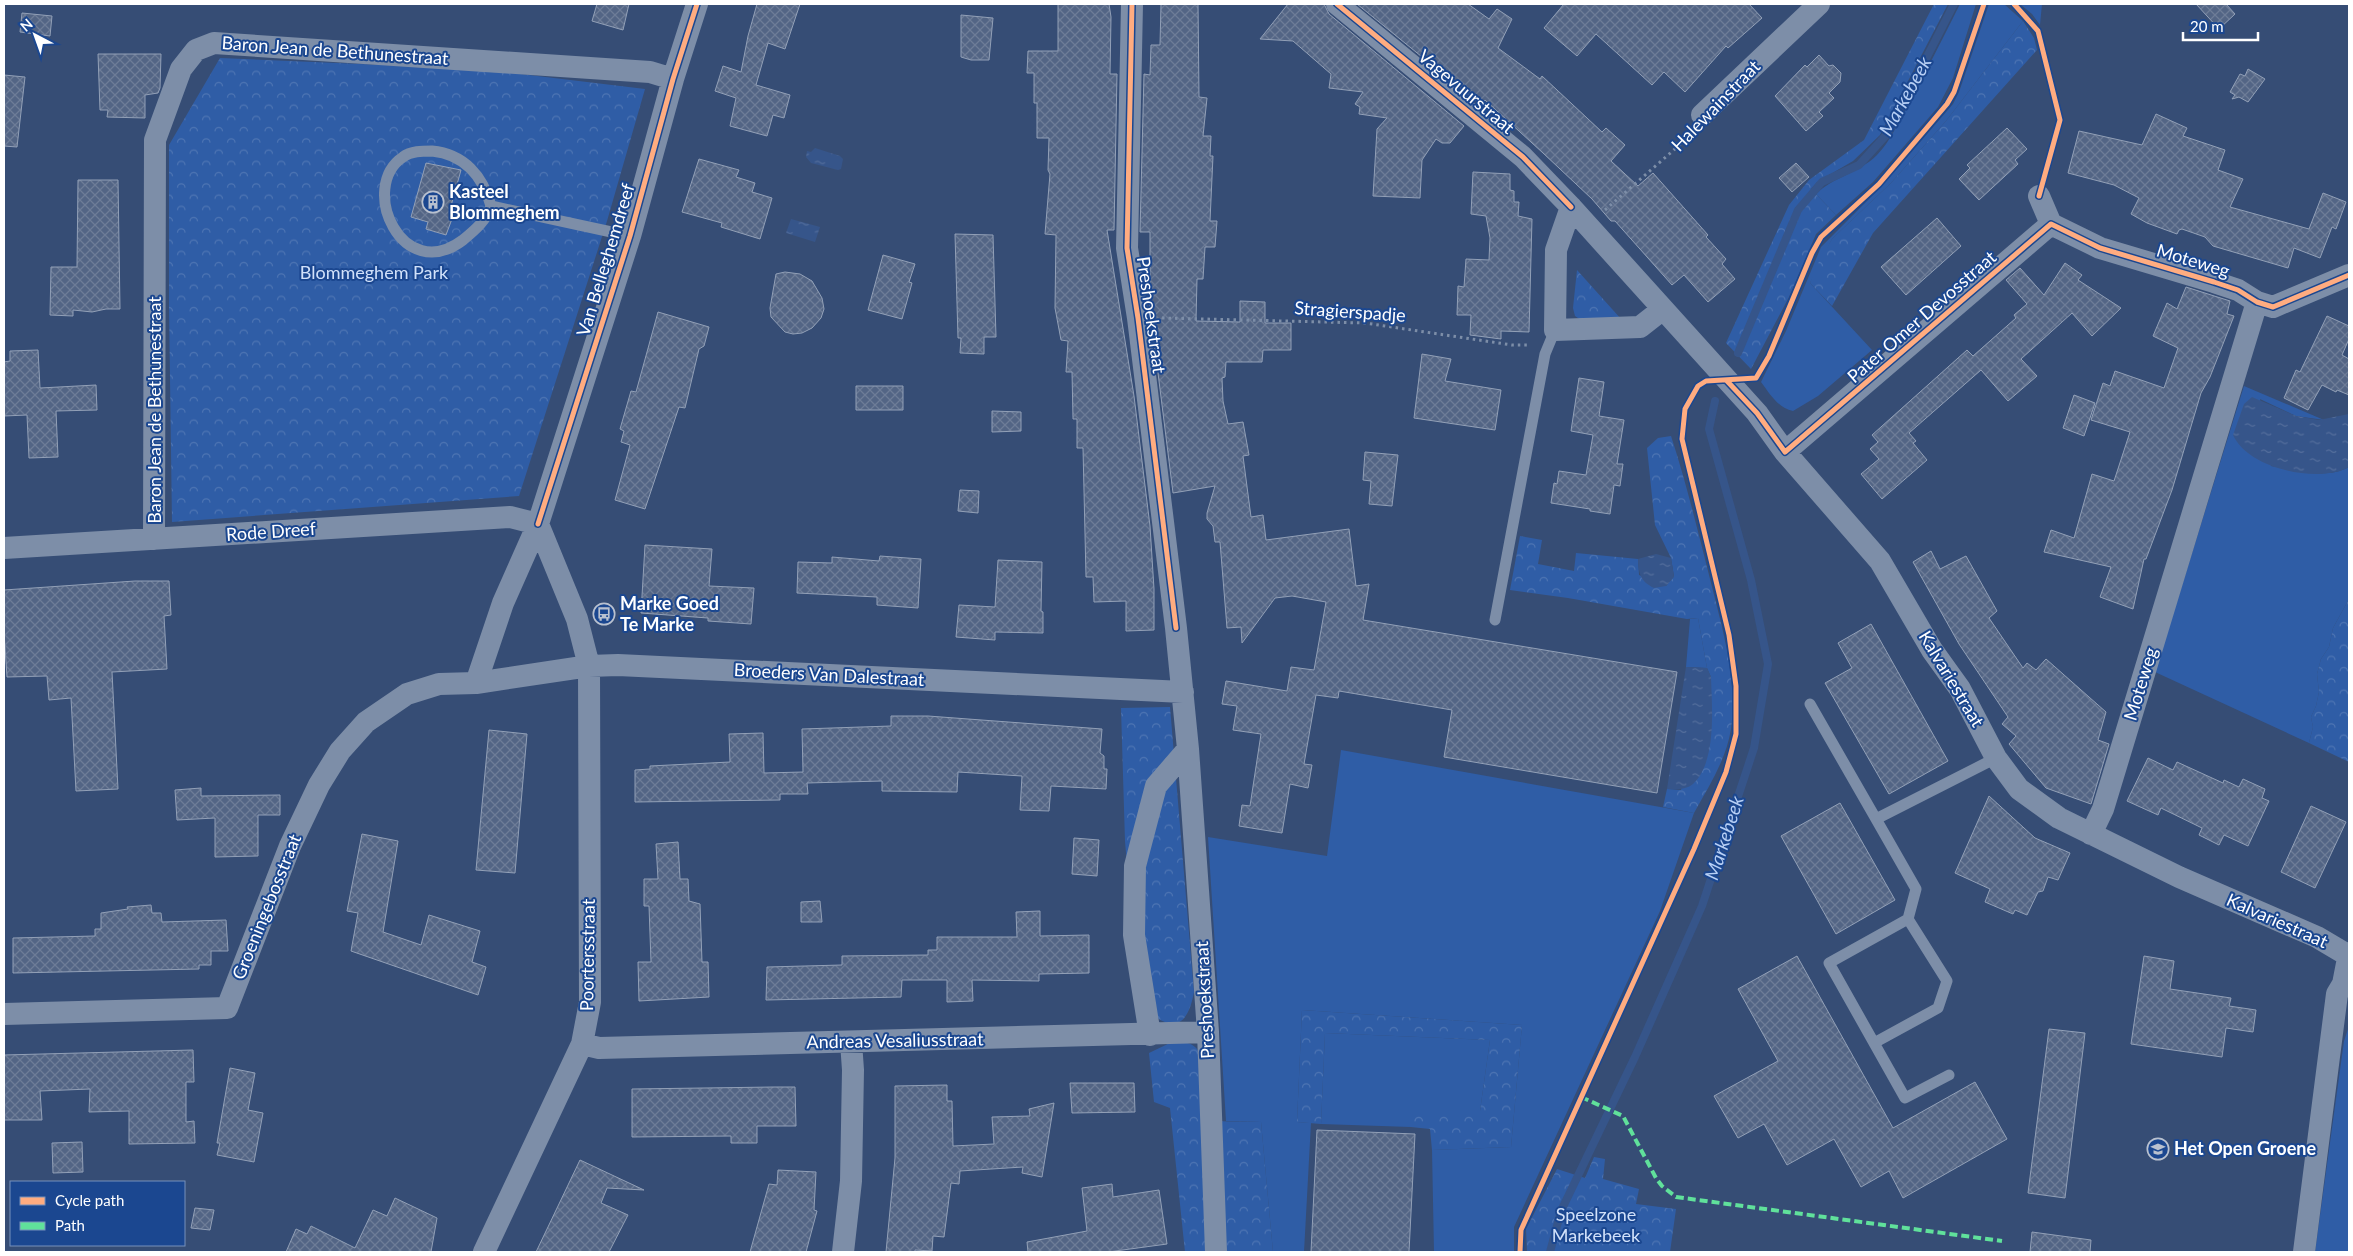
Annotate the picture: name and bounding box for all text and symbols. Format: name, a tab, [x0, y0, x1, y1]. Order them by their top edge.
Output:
north arrow	[10, 10, 60, 60]
scale bar	[2183, 10, 2258, 42]
text: N	[16, 15, 36, 35]
text: 20 m	[2190, 17, 2224, 35]
street label: Baron Jean de Bethunestraat	[221, 31, 450, 69]
street label: Vagevuurstraat	[1414, 45, 1520, 138]
water label: Markebeek	[1873, 51, 1936, 139]
street label: Halewainstraat	[1666, 55, 1765, 156]
place label: Kasteel Blommeghem	[449, 180, 560, 223]
street label: Van Belleghemdreef	[571, 180, 639, 339]
building icon: Kasteel Blommeghem	[421, 190, 445, 214]
street label: Moteweg	[2154, 239, 2232, 282]
street label: Pater Omer Devosstraat	[1842, 245, 2001, 387]
street label: Preshoekstraat	[1133, 255, 1171, 375]
park label: Blommeghem Park	[300, 261, 449, 283]
street label: Baron Jean de Bethunestraat	[143, 296, 165, 524]
street label: Stragierspadje	[1294, 296, 1406, 326]
street label: Rode Dreef	[225, 517, 317, 545]
place label: Marke Goed Te Marke	[620, 592, 719, 635]
bus stop icon: Marke Goed Te Marke	[592, 602, 616, 626]
street label: Kalvariestraat	[1915, 626, 1989, 731]
street label: Moteweg	[2119, 645, 2162, 723]
street label: Broeders Van Dalestraat	[733, 658, 925, 690]
water label: Markebeek	[1699, 792, 1748, 883]
street label: Groeningebosstraat	[227, 830, 306, 983]
street label: Kalvariestraat	[2223, 888, 2332, 952]
street label: Poortersstraat	[575, 898, 599, 1011]
street label: Preshoekstraat	[1190, 940, 1218, 1060]
street label: Andreas Vesaliusstraat	[806, 1027, 984, 1053]
school or university icon: Het Open Groene	[2146, 1137, 2170, 1161]
place label: Het Open Groene	[2174, 1137, 2316, 1159]
legend	[10, 1181, 185, 1246]
text: Cycle path	[55, 1191, 124, 1209]
park label: Speelzone Markebeek	[1552, 1203, 1641, 1246]
text: Path	[55, 1216, 85, 1234]

